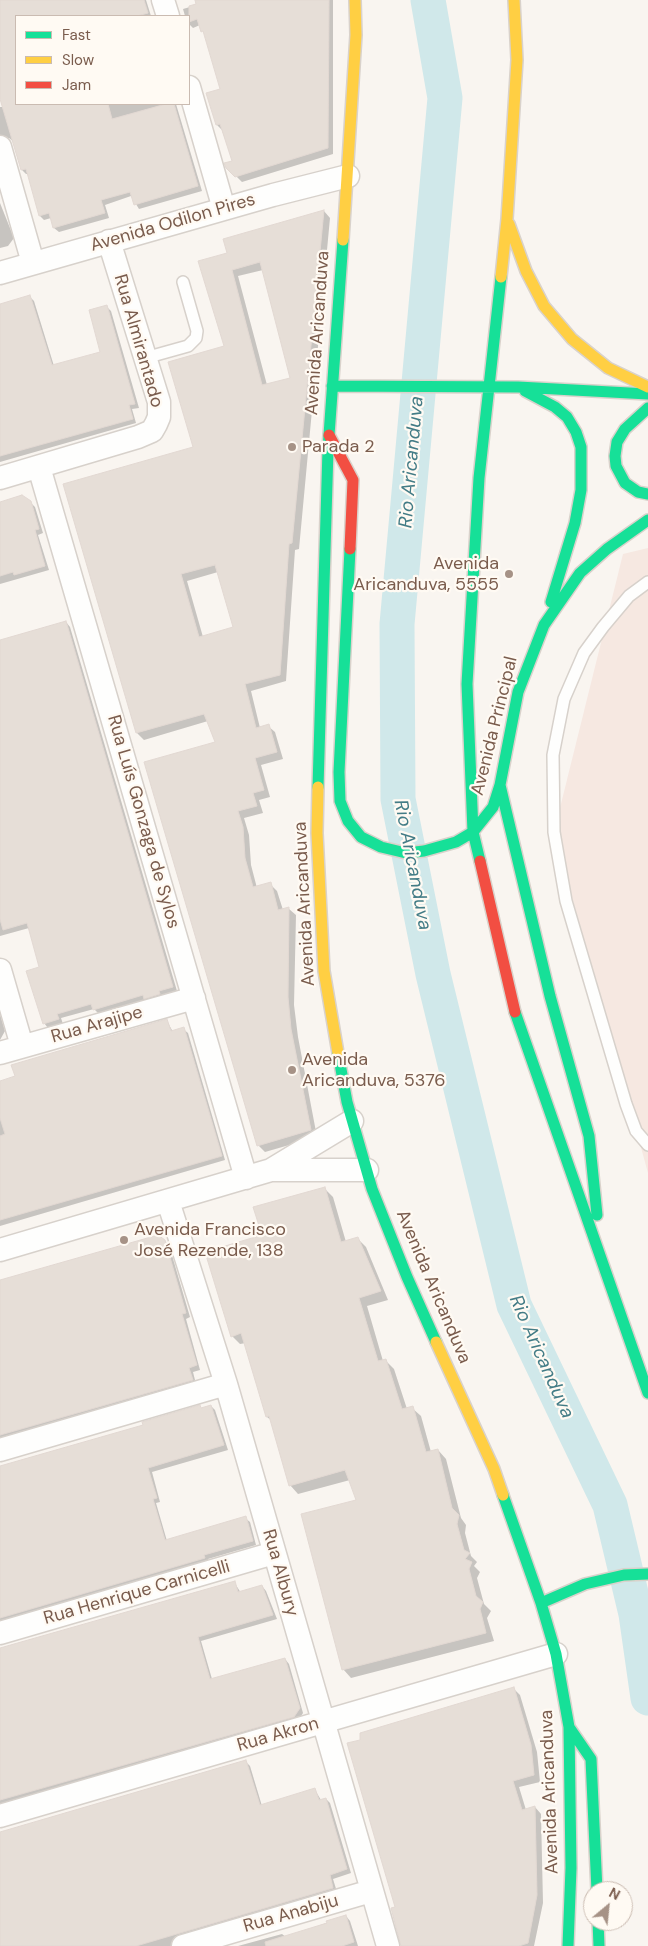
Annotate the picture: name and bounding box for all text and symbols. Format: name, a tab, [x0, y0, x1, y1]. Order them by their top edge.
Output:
legend	[15, 15, 190, 105]
text: Fast	[62, 25, 91, 45]
text: Slow	[62, 50, 94, 70]
text: Jam	[62, 75, 91, 95]
street label: Avenida Odilon Pires	[88, 189, 258, 257]
street label: Avenida Aricanduva	[301, 250, 335, 416]
street label: Rua Almirantado	[109, 272, 167, 410]
water label: Rio Aricanduva	[395, 395, 429, 529]
place label: Parada 2	[302, 436, 375, 458]
marker: Parada 2	[286, 441, 298, 453]
place label: Avenida Aricanduva, 5555	[353, 553, 499, 596]
marker: Avenida Aricanduva, 5555	[503, 568, 515, 580]
street label: Avenida Principal	[467, 654, 523, 798]
street label: Rua Luís Gonzaga de Sylos	[102, 713, 184, 931]
water label: Rio Aricanduva	[388, 798, 436, 932]
street label: Avenida Aricanduva	[290, 821, 320, 987]
street label: Rua Arajipe	[49, 1002, 145, 1048]
place label: Avenida Aricanduva, 5376	[302, 1049, 446, 1092]
marker: Avenida Aricanduva, 5376	[286, 1064, 298, 1076]
street label: Avenida Aricanduva	[391, 1207, 475, 1367]
place label: Avenida Francisco José Rezende, 138	[134, 1219, 286, 1262]
marker: Avenida Francisco José Rezende, 138	[118, 1234, 130, 1246]
water label: Rio Aricanduva	[504, 1292, 578, 1422]
street label: Rua Albury	[257, 1527, 303, 1619]
street label: Rua Henrique Carnicelli	[41, 1556, 233, 1630]
street label: Avenida Aricanduva	[536, 1709, 564, 1875]
street label: Rua Akron	[235, 1713, 321, 1757]
north arrow	[583, 1881, 633, 1931]
text: N	[606, 1883, 623, 1904]
street label: Rua Anabiju	[241, 1890, 341, 1938]

